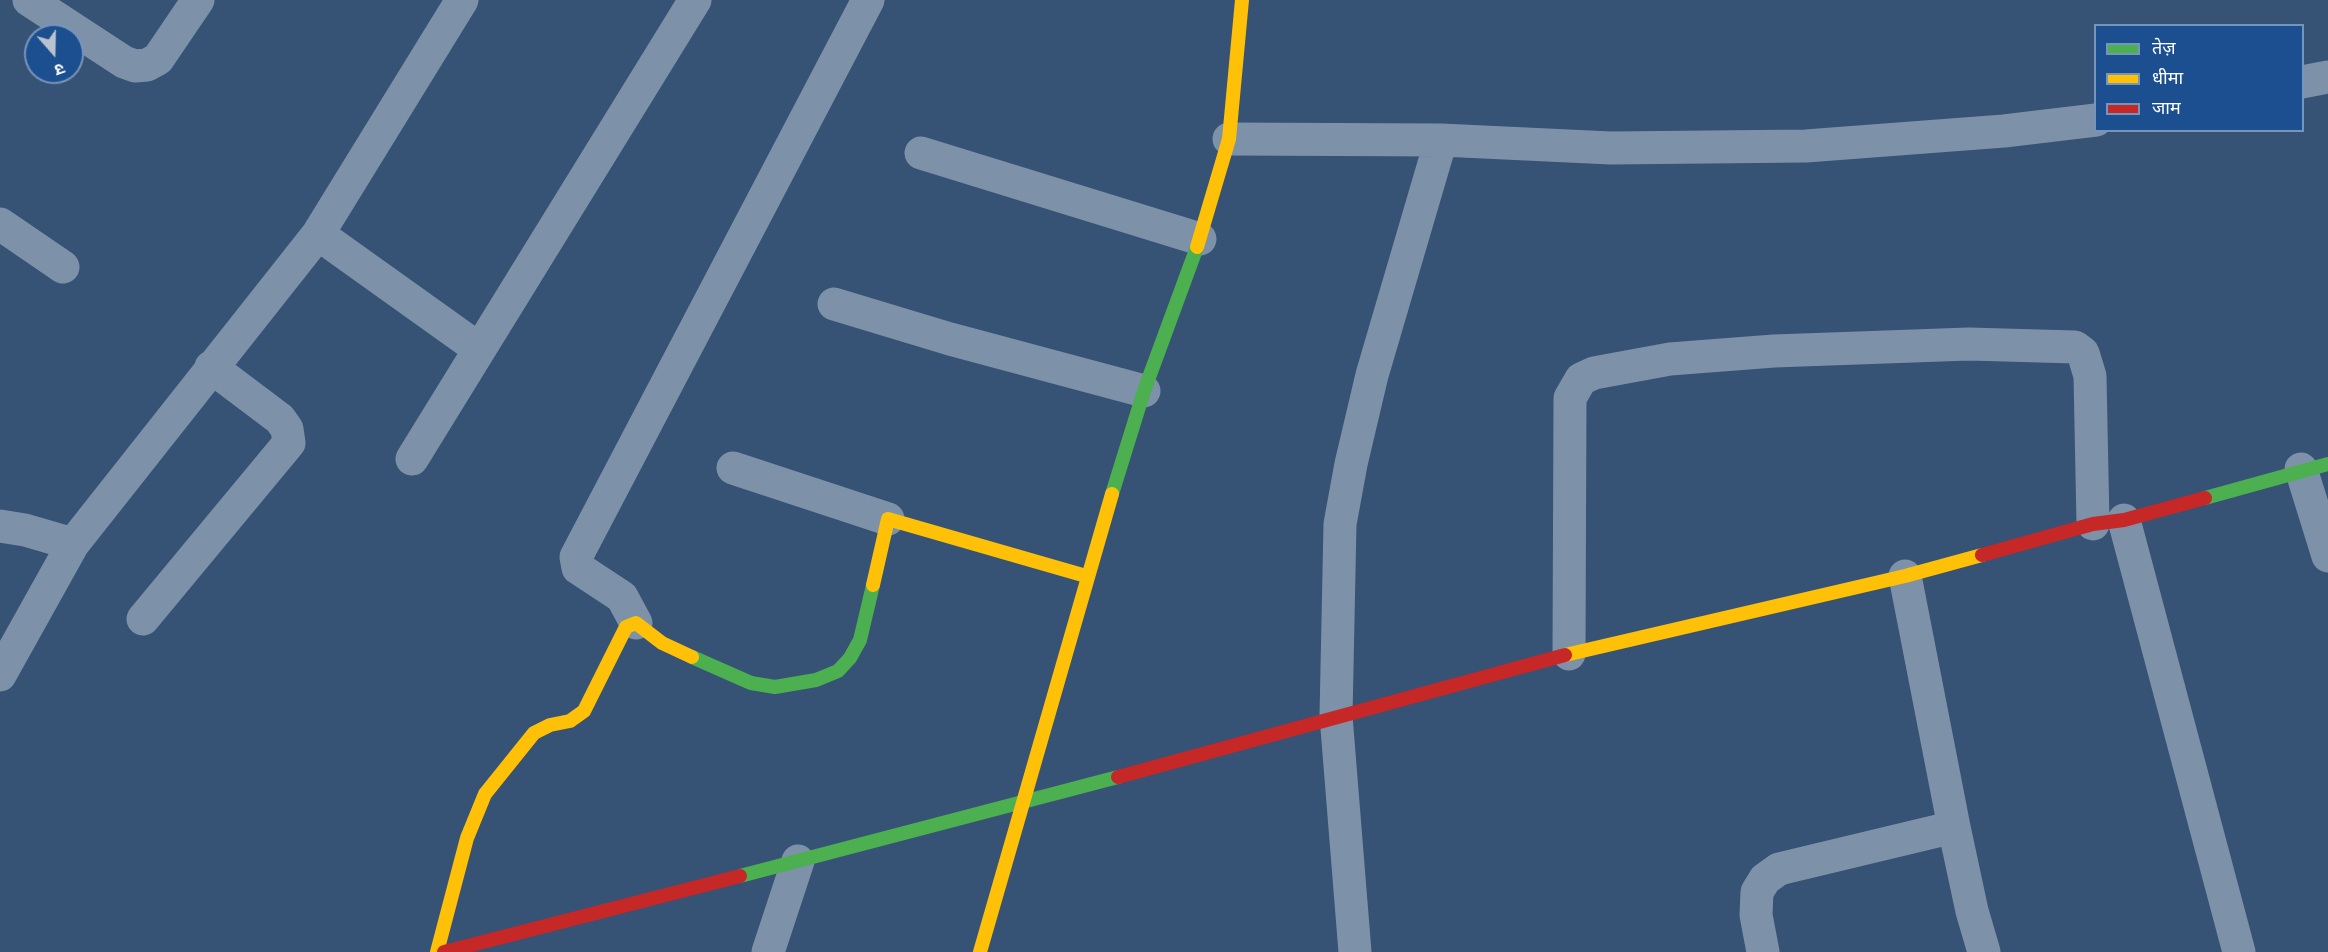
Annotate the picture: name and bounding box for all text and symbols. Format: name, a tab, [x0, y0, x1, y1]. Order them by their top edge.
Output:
north arrow	[24, 24, 84, 84]
legend	[2094, 24, 2304, 132]
text: तेज़	[2152, 37, 2176, 58]
text: उ	[52, 59, 67, 80]
text: धीमा	[2152, 67, 2183, 88]
text: जाम	[2152, 97, 2181, 118]

